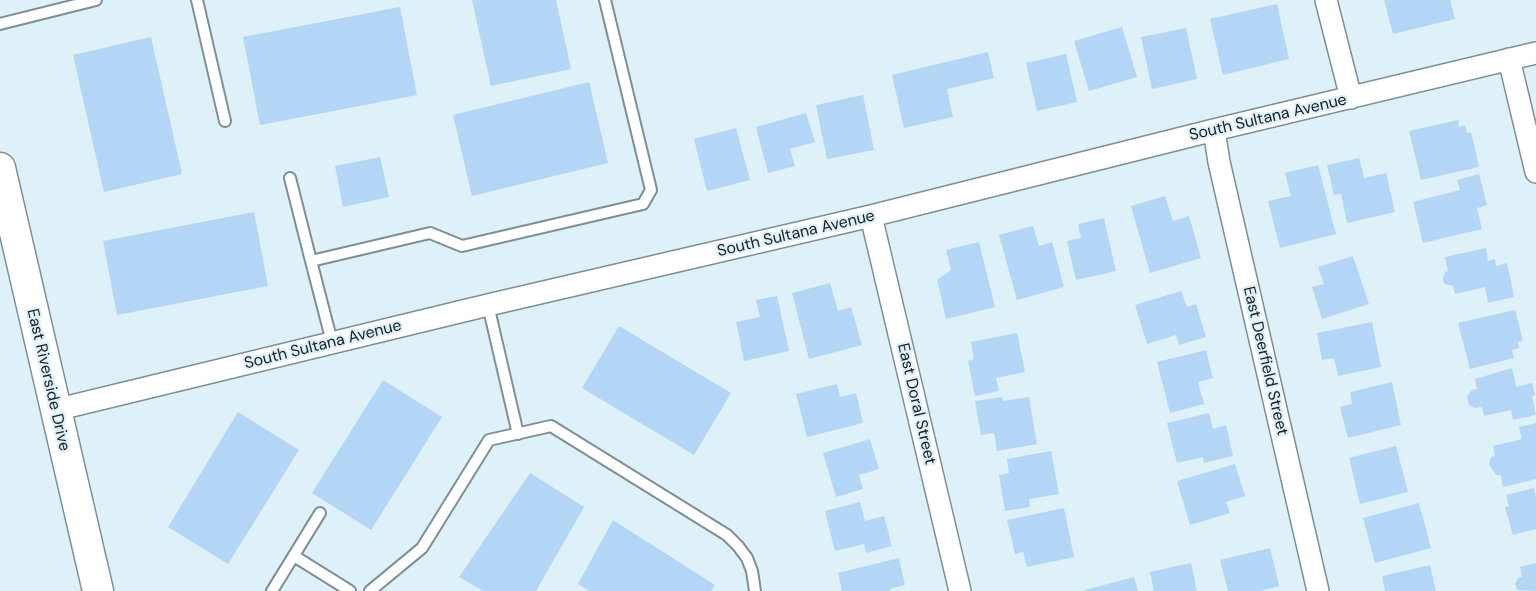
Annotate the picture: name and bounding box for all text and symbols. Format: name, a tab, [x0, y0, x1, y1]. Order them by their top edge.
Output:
street label: South Sultana Avenue	[1187, 91, 1349, 145]
street label: South Sultana Avenue	[715, 207, 877, 261]
street label: East Deerfield Street	[1239, 285, 1291, 437]
street label: East Riverside Drive	[22, 307, 74, 453]
street label: South Sultana Avenue	[242, 316, 404, 374]
street label: East Doral Street	[893, 341, 939, 467]

